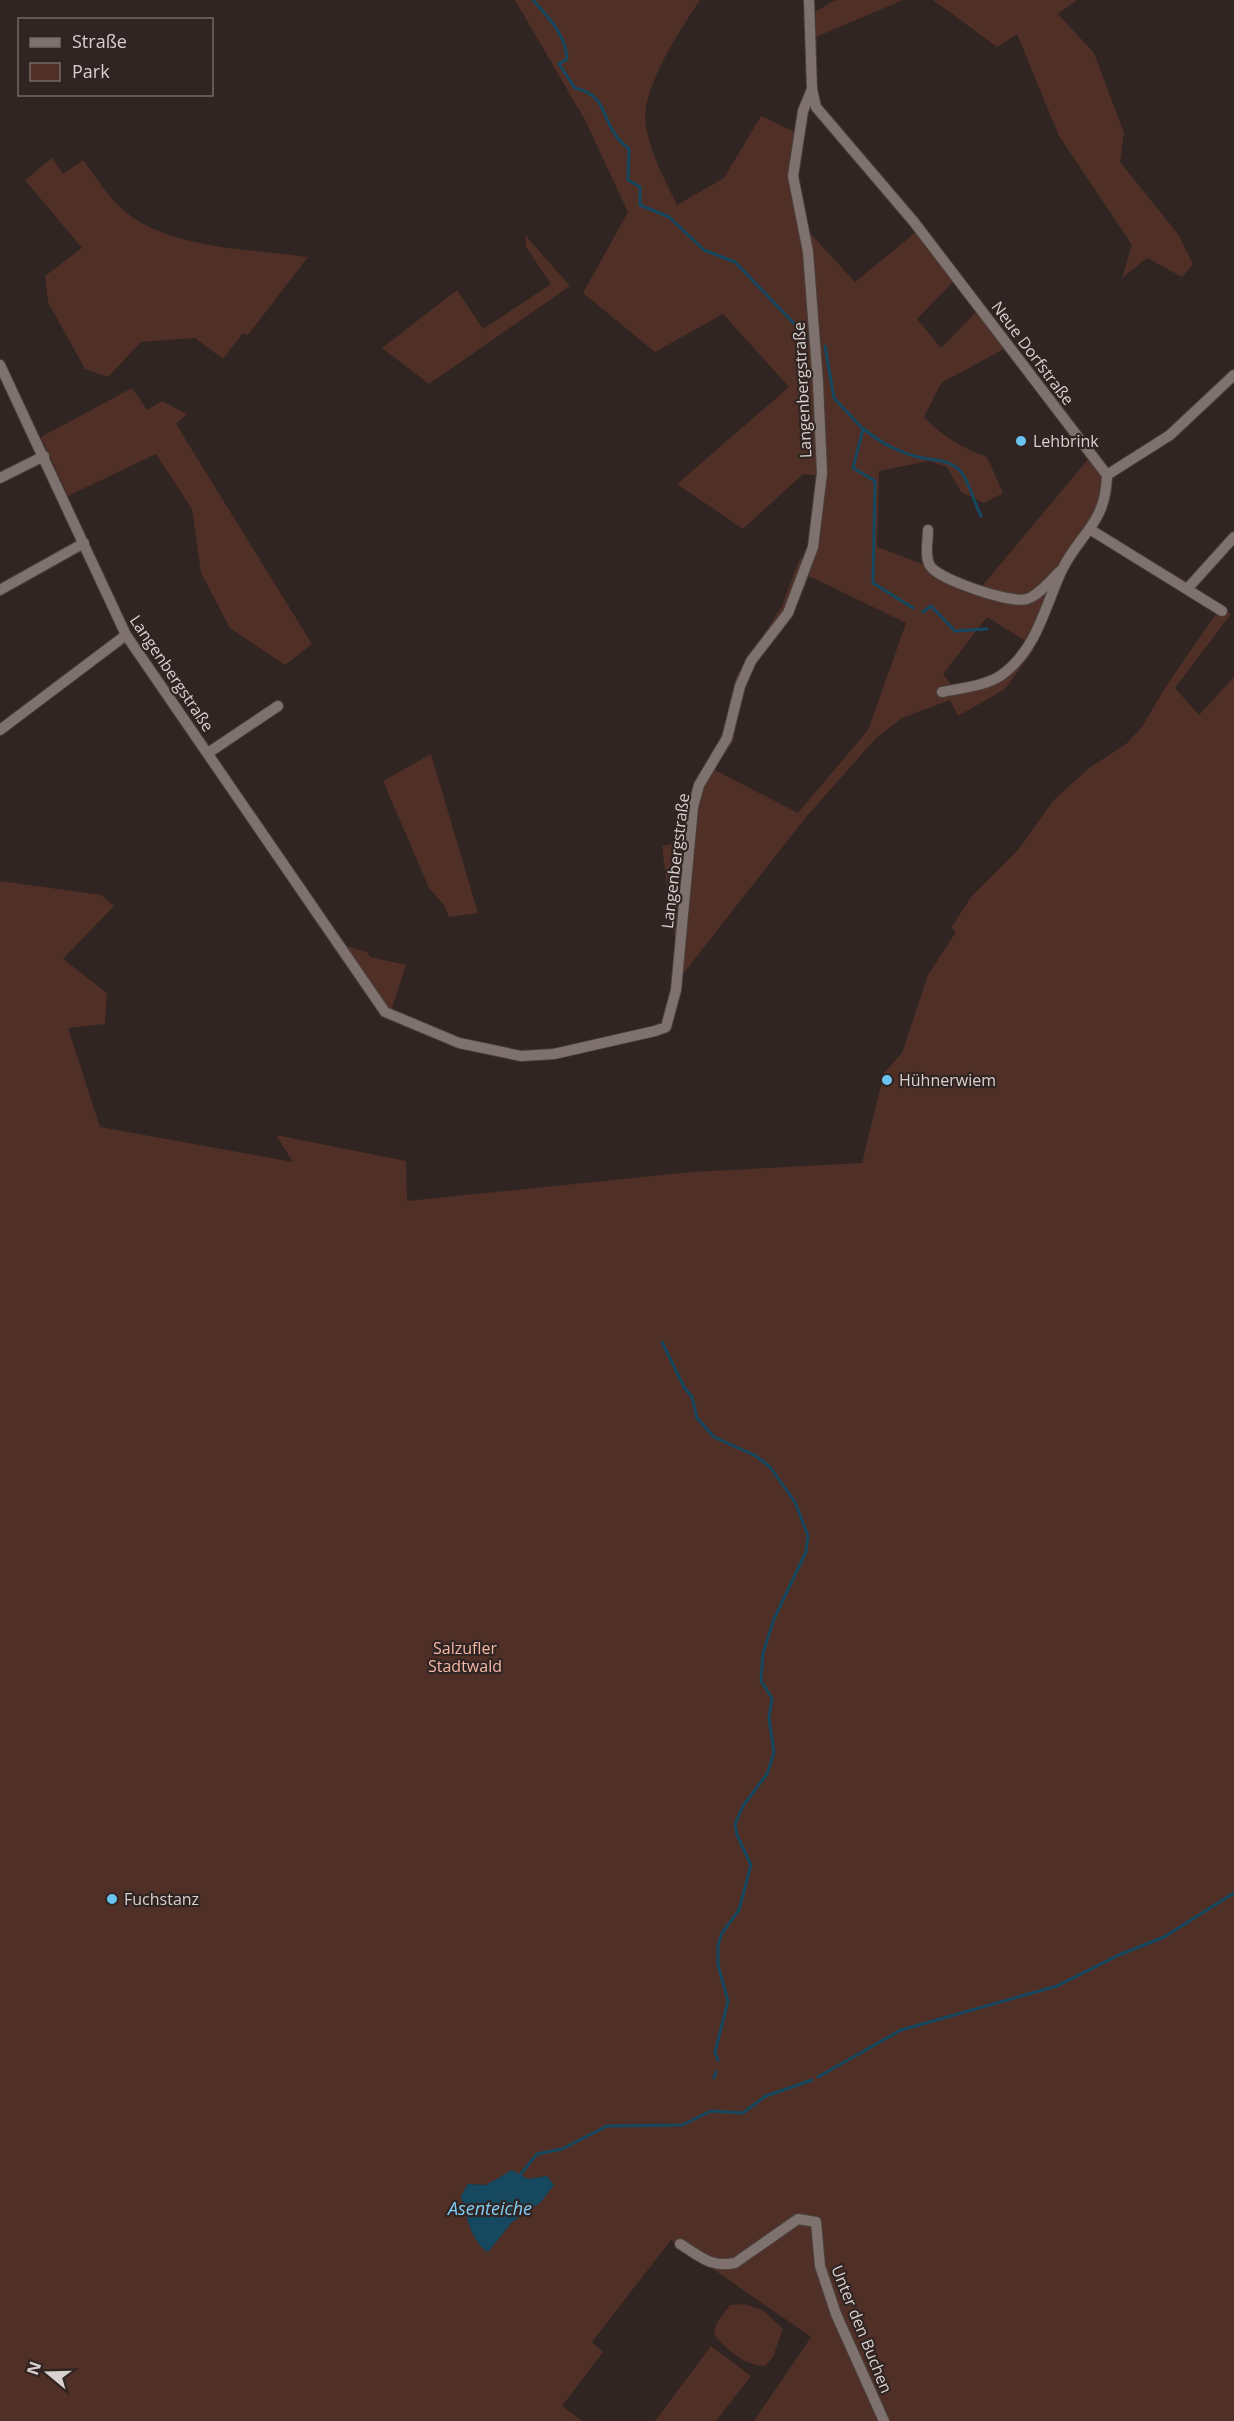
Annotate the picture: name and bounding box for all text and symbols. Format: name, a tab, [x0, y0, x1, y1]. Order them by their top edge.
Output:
legend	[18, 18, 213, 96]
text: Straße	[72, 29, 127, 53]
text: Park	[72, 59, 110, 83]
street label: Neue Dorfstraße	[987, 297, 1079, 409]
street label: Langenbergstraße	[787, 321, 817, 459]
place label: Lehbrink	[1033, 430, 1099, 452]
marker: Lehbrink	[1014, 434, 1028, 448]
street label: Langenbergstraße	[125, 610, 219, 736]
street label: Langenbergstraße	[656, 792, 694, 930]
place label: Hühnerwiem	[899, 1069, 996, 1091]
marker: Hühnerwiem	[880, 1073, 894, 1087]
park label: Salzufler Stadtwald	[428, 1637, 502, 1677]
place label: Fuchstanz	[124, 1888, 199, 1910]
marker: Fuchstanz	[105, 1892, 119, 1906]
water label: Asenteiche	[446, 2196, 532, 2220]
street label: Unter den Buchen	[826, 2262, 898, 2396]
north arrow	[18, 2343, 78, 2403]
text: N	[21, 2358, 46, 2378]

